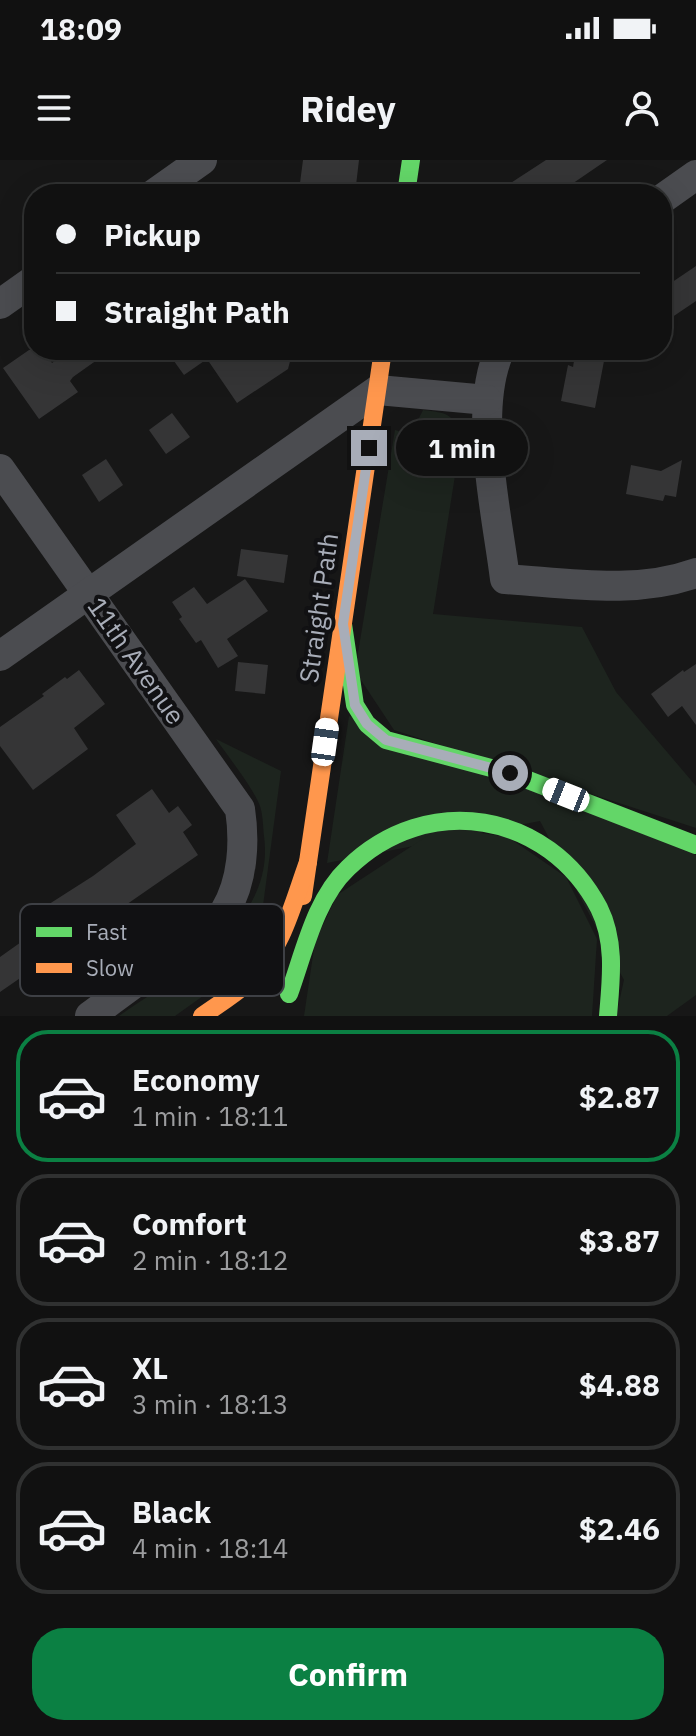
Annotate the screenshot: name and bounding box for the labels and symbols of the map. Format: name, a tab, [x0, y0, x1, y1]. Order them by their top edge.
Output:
callout: 1 min	[397, 420, 529, 476]
route end	[351, 430, 387, 466]
street label: Straight Path	[291, 531, 345, 685]
street label: 11th Avenue	[80, 590, 193, 731]
car	[310, 717, 340, 767]
route start	[492, 755, 528, 791]
car	[539, 775, 593, 815]
legend	[20, 904, 284, 996]
text: Fast	[86, 917, 127, 946]
text: Slow	[86, 953, 134, 982]

